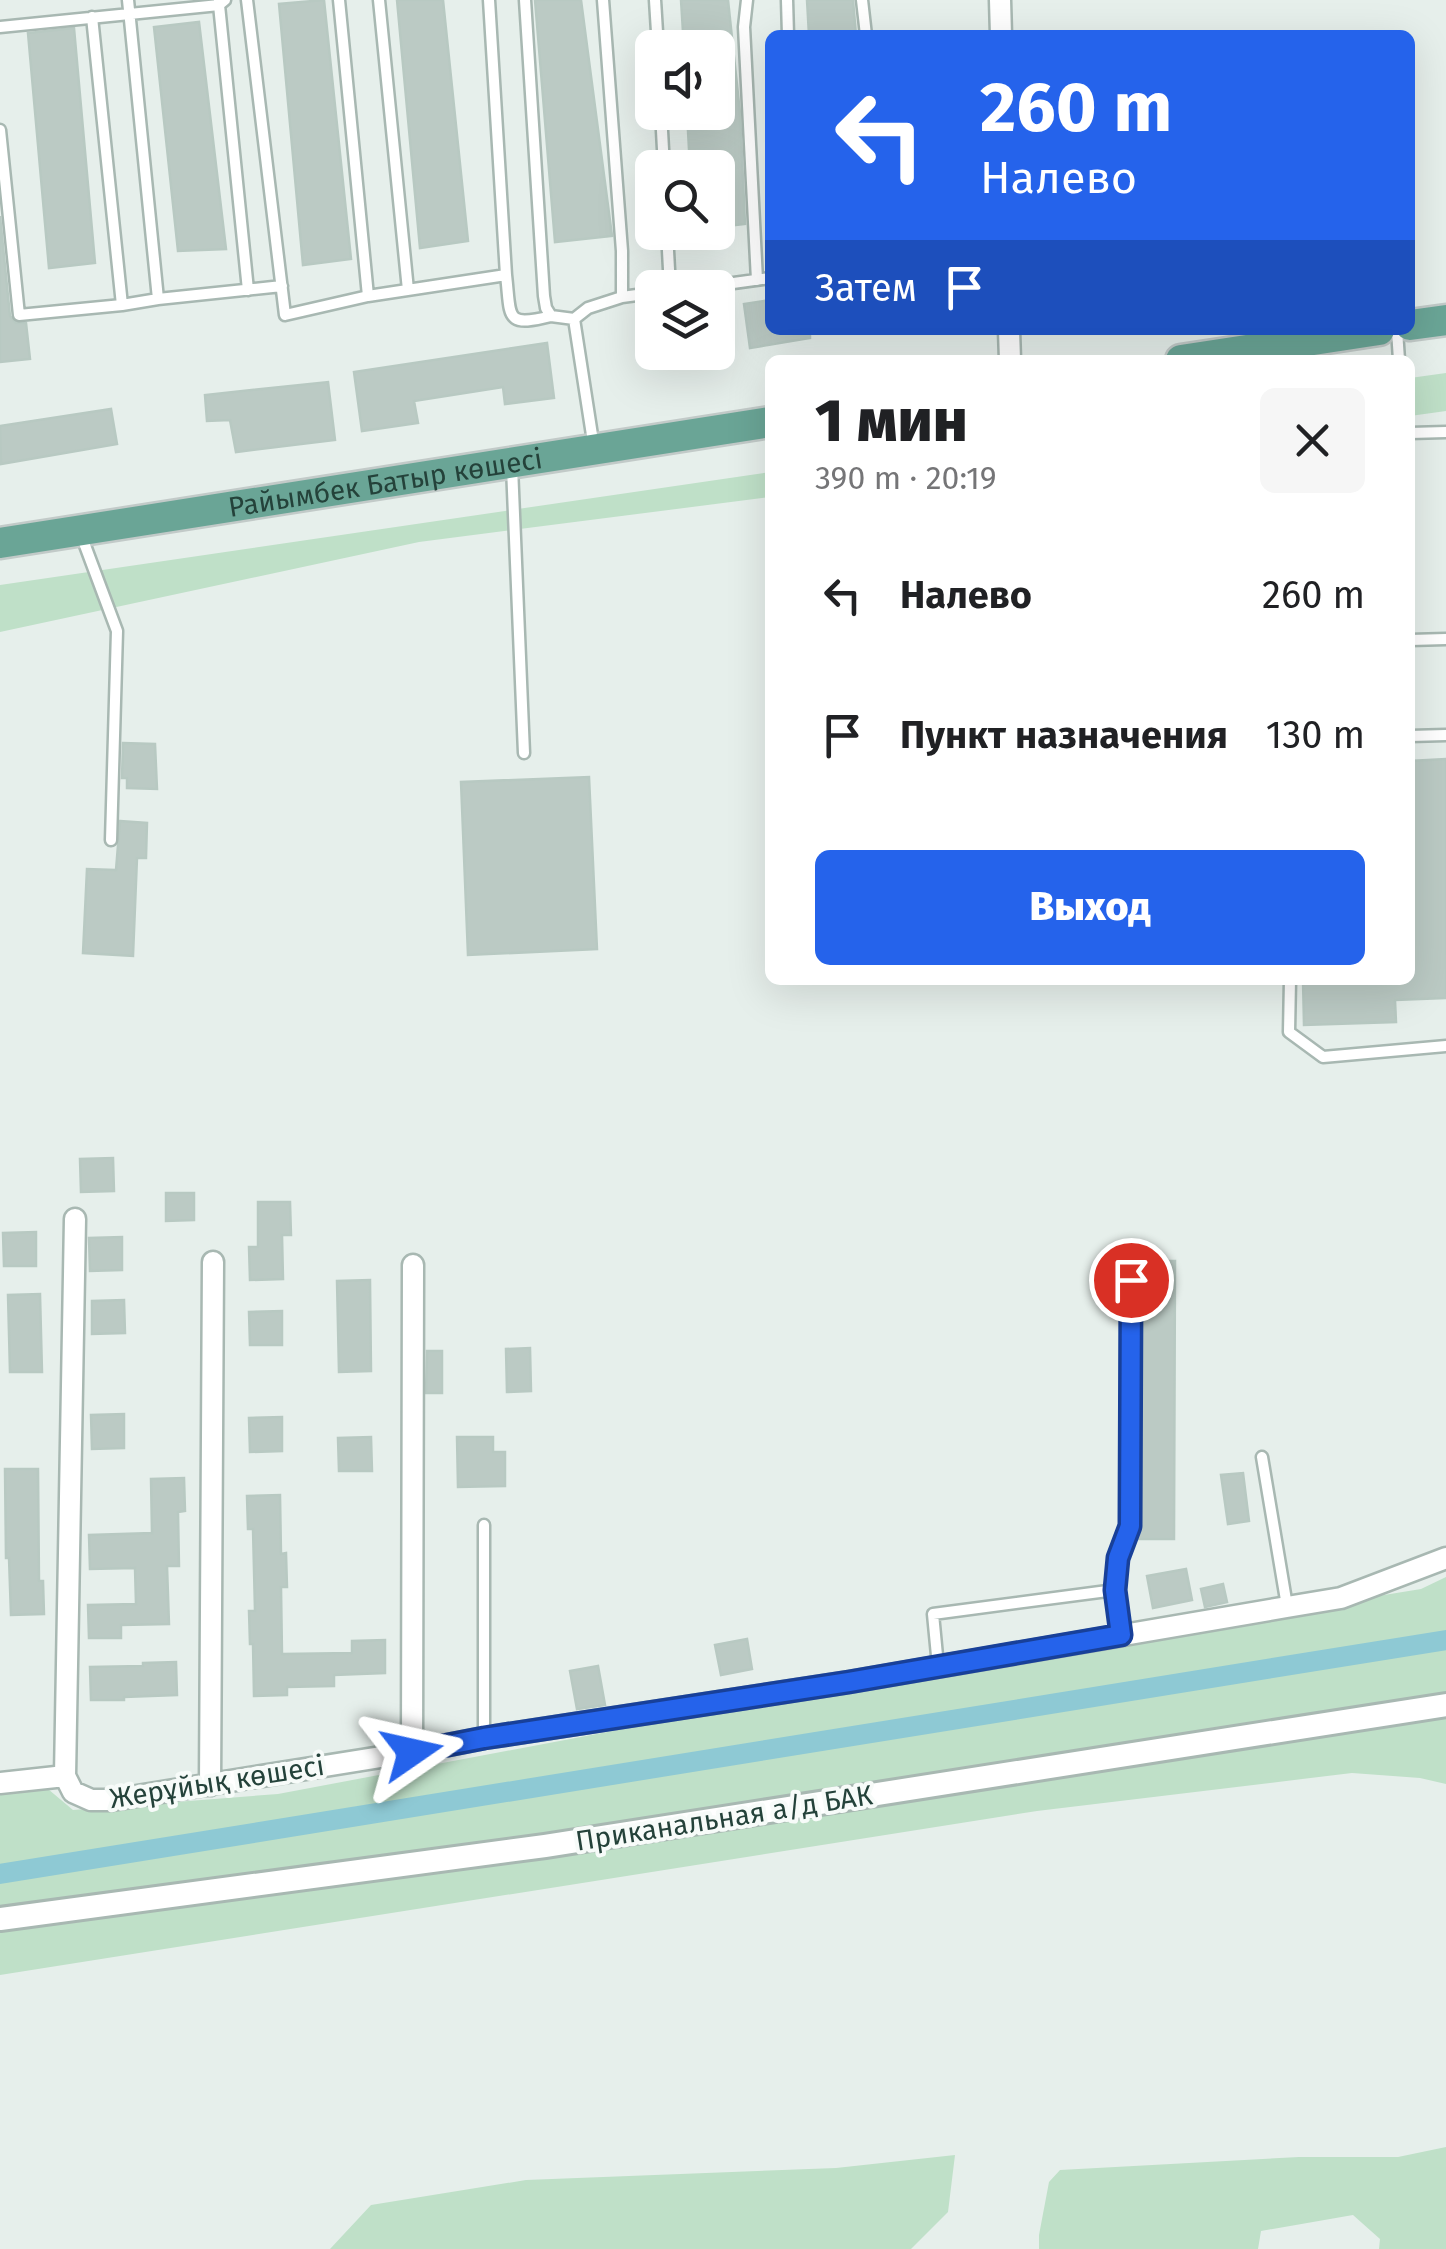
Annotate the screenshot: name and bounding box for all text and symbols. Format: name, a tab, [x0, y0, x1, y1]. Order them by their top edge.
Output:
map controls	[635, 30, 735, 370]
button: sound	[635, 30, 735, 130]
text: 260 m	[980, 66, 1172, 150]
icon: left	[815, 70, 945, 200]
button: search	[635, 150, 735, 250]
text: Налево	[980, 151, 1137, 205]
icon: arrive	[937, 260, 992, 315]
text: Затем	[815, 265, 917, 311]
button: layers	[635, 270, 735, 370]
text: 1 мин	[815, 385, 968, 457]
button: close	[1260, 388, 1365, 493]
street label: Райымбек Батыр көшесі	[226, 442, 545, 523]
text: 390 m · 20:19	[815, 459, 997, 497]
icon: left	[815, 568, 870, 623]
text: Налево	[900, 572, 1032, 618]
text: 260 m	[1262, 572, 1365, 618]
icon: arrive	[815, 708, 870, 763]
text: Пункт назначения	[900, 712, 1228, 758]
text: 130 m	[1266, 712, 1365, 758]
button: Выход	[815, 850, 1365, 965]
pin	[1089, 1238, 1174, 1323]
icon: arrive	[1104, 1253, 1159, 1308]
position arrow	[360, 1700, 464, 1804]
street label: Жерұйық көшесі	[107, 1749, 327, 1815]
street label: Приканальная а/д БАК	[573, 1778, 875, 1858]

